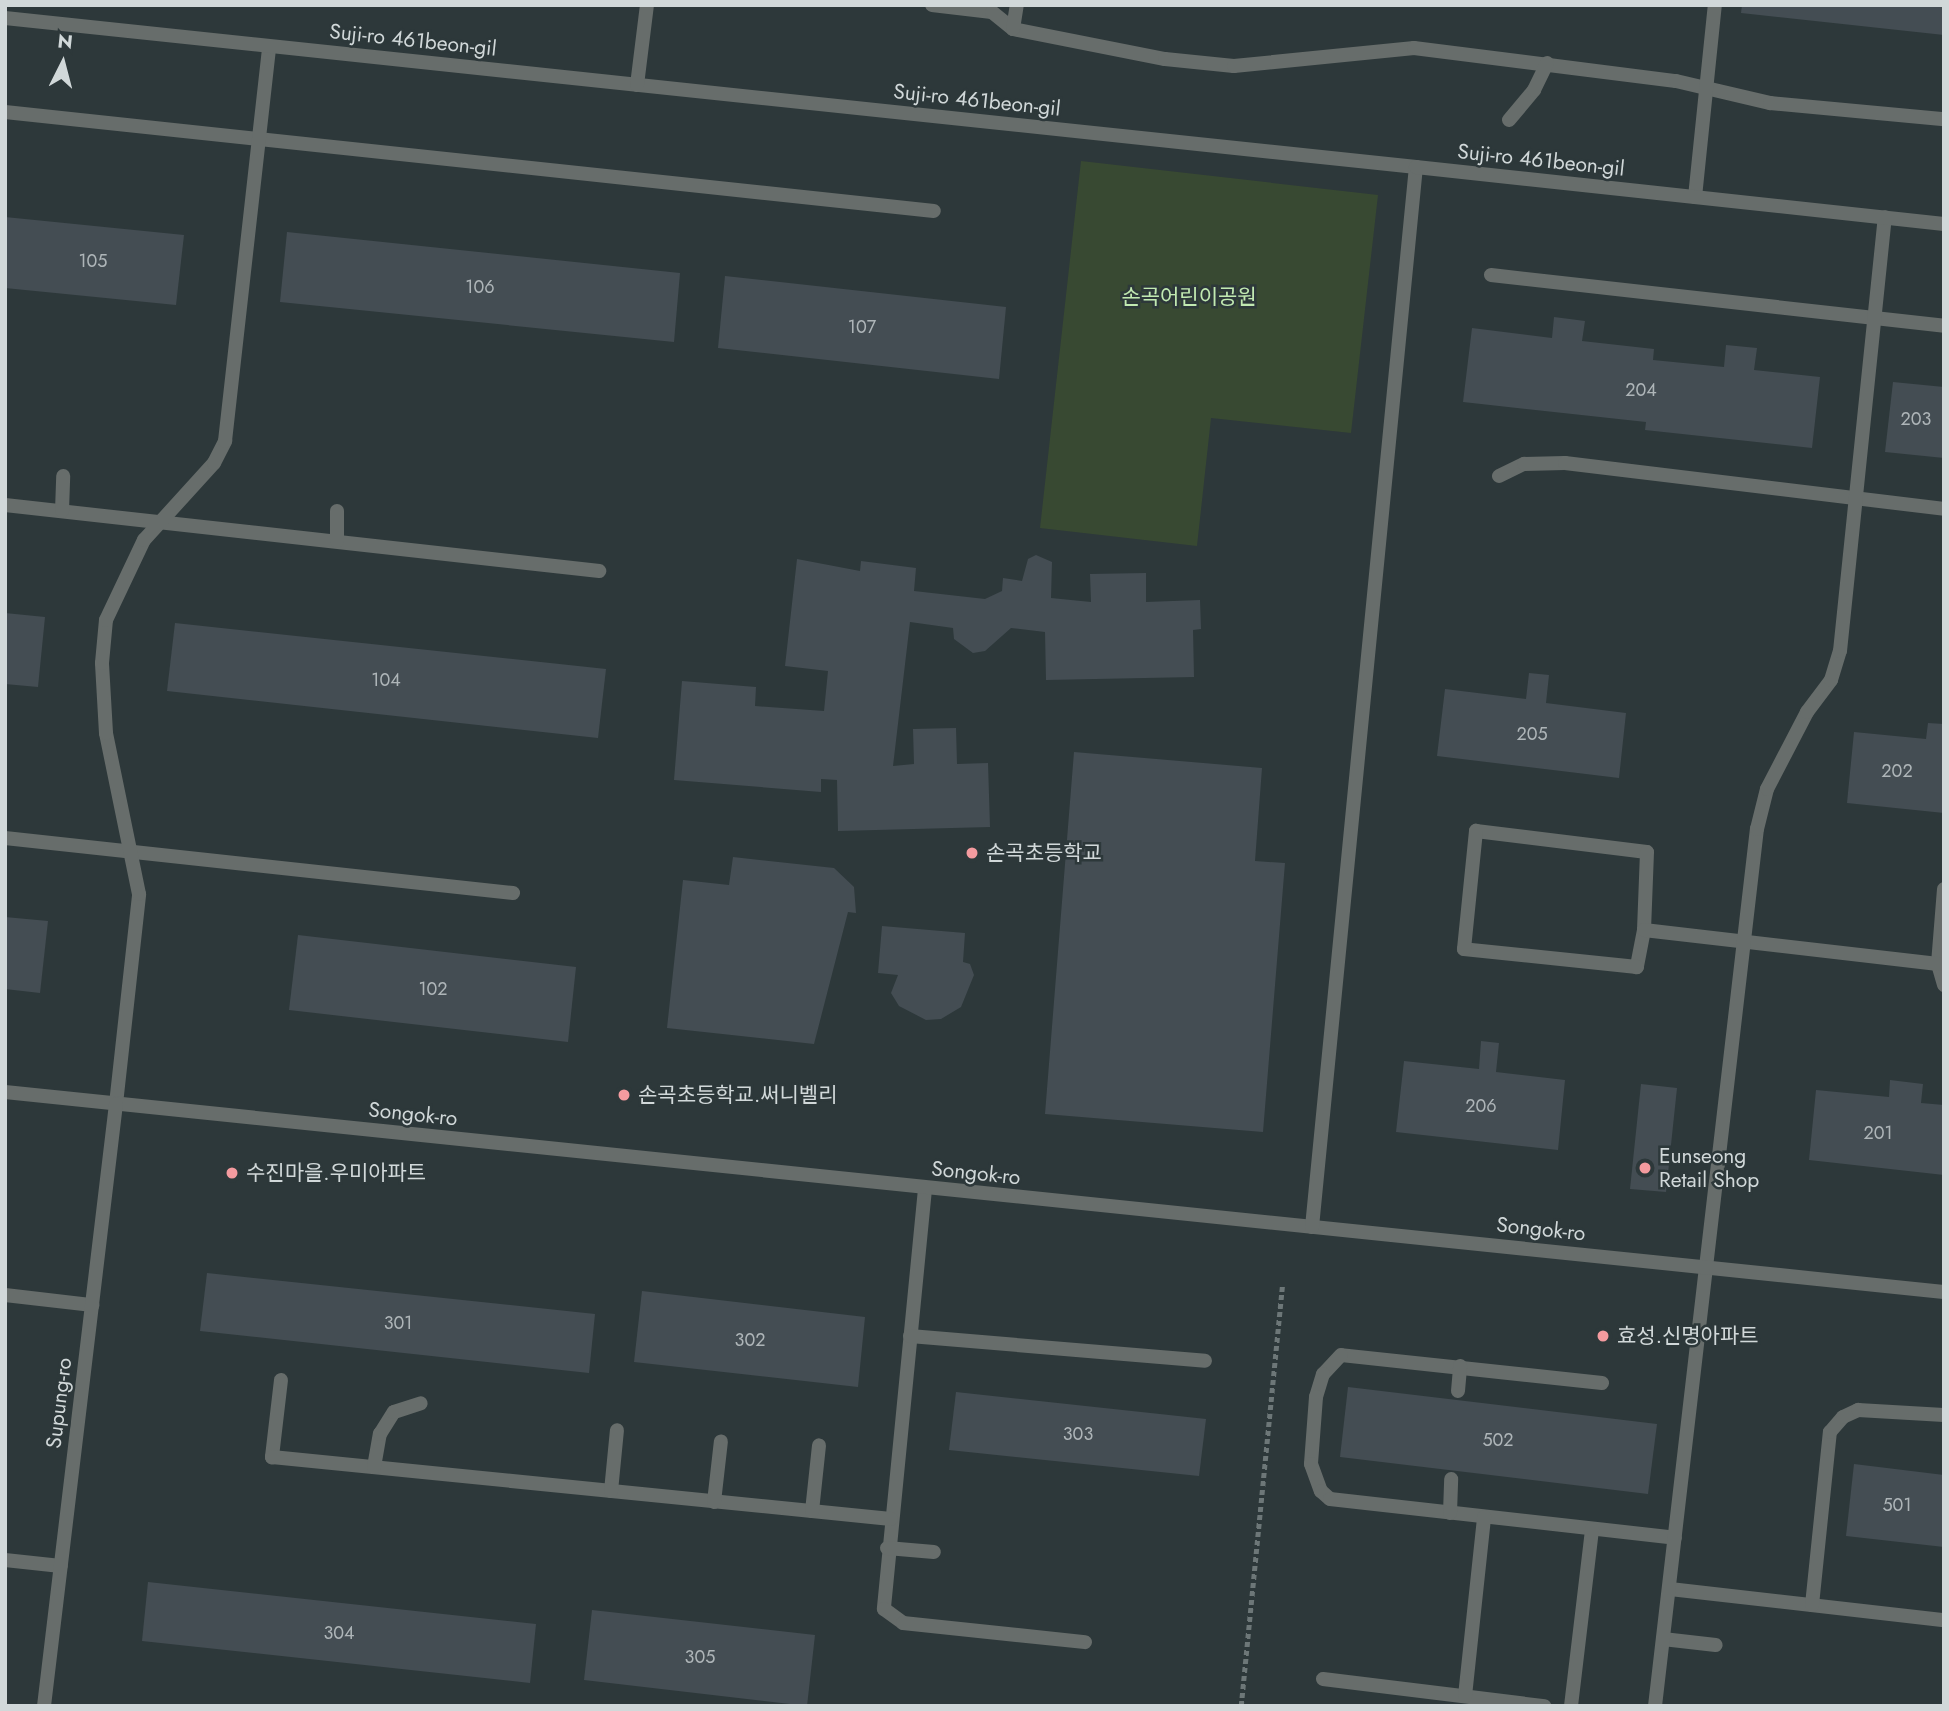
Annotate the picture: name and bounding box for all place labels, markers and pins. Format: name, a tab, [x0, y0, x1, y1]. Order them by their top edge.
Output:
place label: 손곡초등학교	[986, 840, 1102, 866]
marker: 손곡초등학교	[964, 845, 980, 861]
place label: 손곡초등학교.써니벨리	[638, 1082, 837, 1108]
marker: 손곡초등학교.써니벨리	[616, 1087, 632, 1103]
place label: Eunseong Retail Shop	[1659, 1143, 1759, 1193]
place label: 수진마을.우미아파트	[246, 1160, 426, 1186]
marker: Eunseong Retail Shop	[1637, 1160, 1653, 1176]
marker: 수진마을.우미아파트	[224, 1165, 240, 1181]
place label: 효성.신명아파트	[1617, 1323, 1759, 1349]
marker: 효성.신명아파트	[1595, 1328, 1611, 1344]

